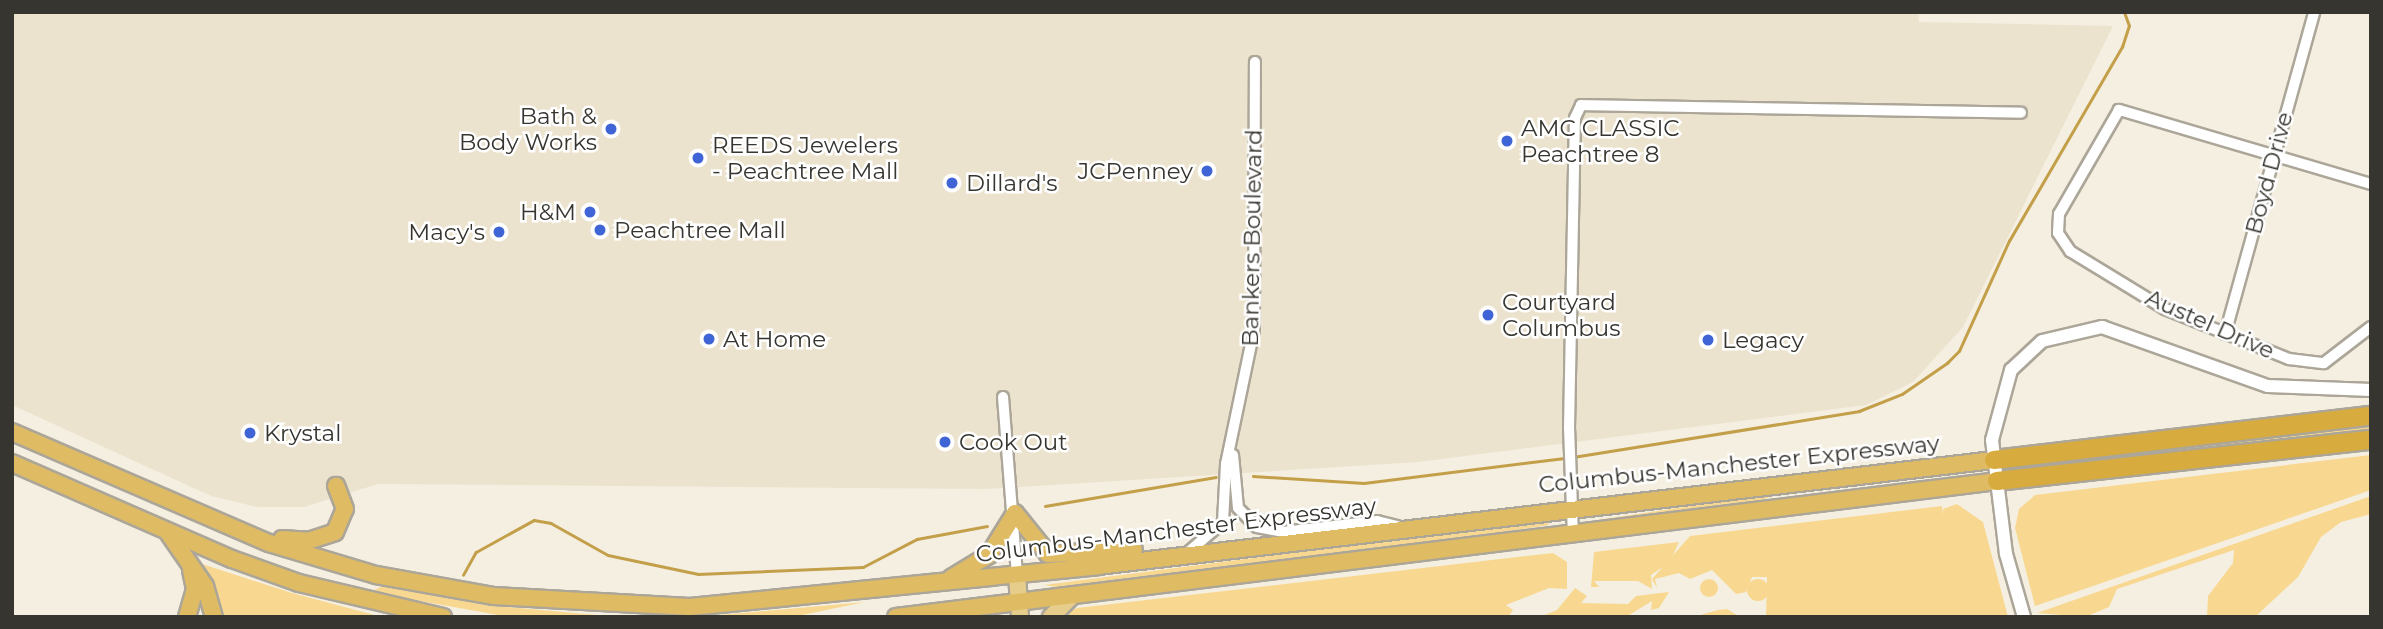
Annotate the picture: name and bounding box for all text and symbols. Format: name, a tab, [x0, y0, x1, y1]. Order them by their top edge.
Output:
place label: Bath & Body Works	[459, 102, 597, 156]
street label: Boyd Drive	[2239, 109, 2299, 237]
place label: AMC CLASSIC Peachtree 8	[1521, 114, 1680, 168]
marker: Bath & Body Works	[603, 121, 619, 137]
street label: Bankers Boulevard	[1236, 129, 1268, 347]
place label: REEDS Jewelers - Peachtree Mall	[712, 131, 898, 185]
marker: AMC CLASSIC Peachtree 8	[1499, 133, 1515, 149]
marker: REEDS Jewelers - Peachtree Mall	[690, 150, 706, 166]
place label: JCPenney	[1078, 157, 1193, 185]
marker: JCPenney	[1199, 163, 1215, 179]
place label: Dillard's	[966, 169, 1058, 197]
marker: Dillard's	[944, 175, 960, 191]
place label: H&M	[520, 198, 576, 226]
marker: H&M	[582, 204, 598, 220]
place label: Peachtree Mall	[614, 216, 786, 244]
place label: Macy's	[408, 218, 485, 246]
marker: Peachtree Mall	[592, 222, 608, 238]
marker: Macy's	[491, 224, 507, 240]
street label: Austel Drive	[2141, 283, 2279, 365]
place label: Courtyard Columbus	[1502, 288, 1621, 342]
marker: Courtyard Columbus	[1480, 307, 1496, 323]
place label: At Home	[723, 325, 826, 353]
place label: Legacy	[1722, 326, 1804, 354]
marker: At Home	[701, 331, 717, 347]
marker: Legacy	[1700, 332, 1716, 348]
place label: Krystal	[264, 419, 341, 447]
marker: Krystal	[242, 425, 258, 441]
place label: Cook Out	[959, 428, 1067, 456]
street label: Columbus-Manchester Expressway	[1537, 429, 1941, 499]
marker: Cook Out	[937, 434, 953, 450]
street label: Columbus-Manchester Expressway	[974, 492, 1378, 568]

